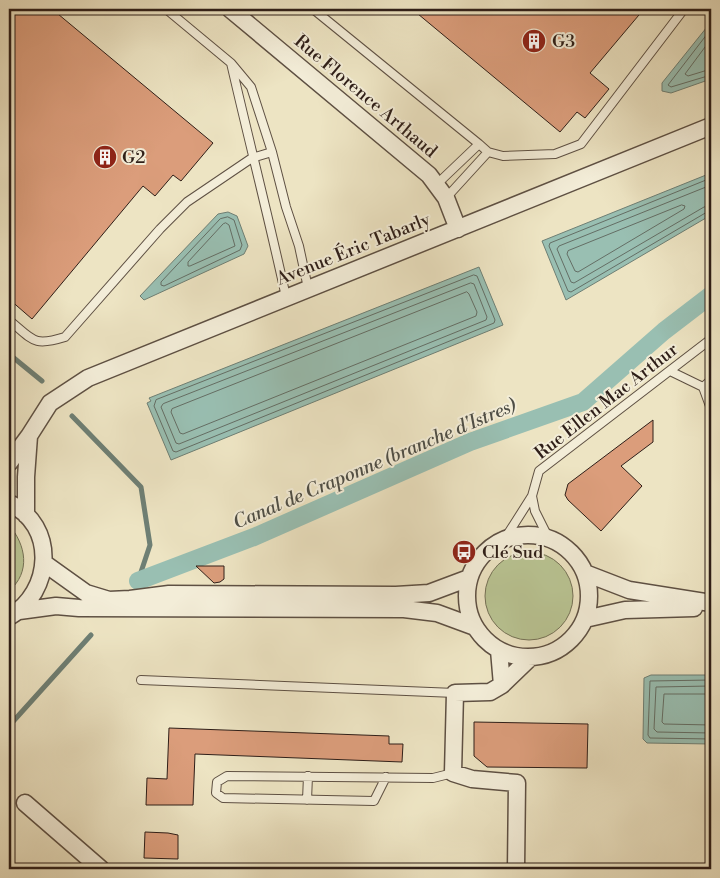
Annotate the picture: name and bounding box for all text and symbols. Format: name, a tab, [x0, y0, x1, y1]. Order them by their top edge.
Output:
building icon: G3	[521, 28, 547, 54]
street label: Rue Florence Arthaud	[289, 30, 442, 163]
place label: G3	[552, 30, 575, 53]
building icon: G2	[92, 144, 118, 170]
place label: G2	[122, 146, 146, 169]
street label: Avenue Éric Tabarly	[272, 208, 434, 291]
street label: Rue Ellen Mac Arthur	[530, 338, 683, 465]
water label: Canal de Craponne (branche d'Istres)	[229, 393, 521, 535]
bus stop icon: Clé Sud	[451, 539, 477, 565]
place label: Clé Sud	[482, 541, 544, 564]

